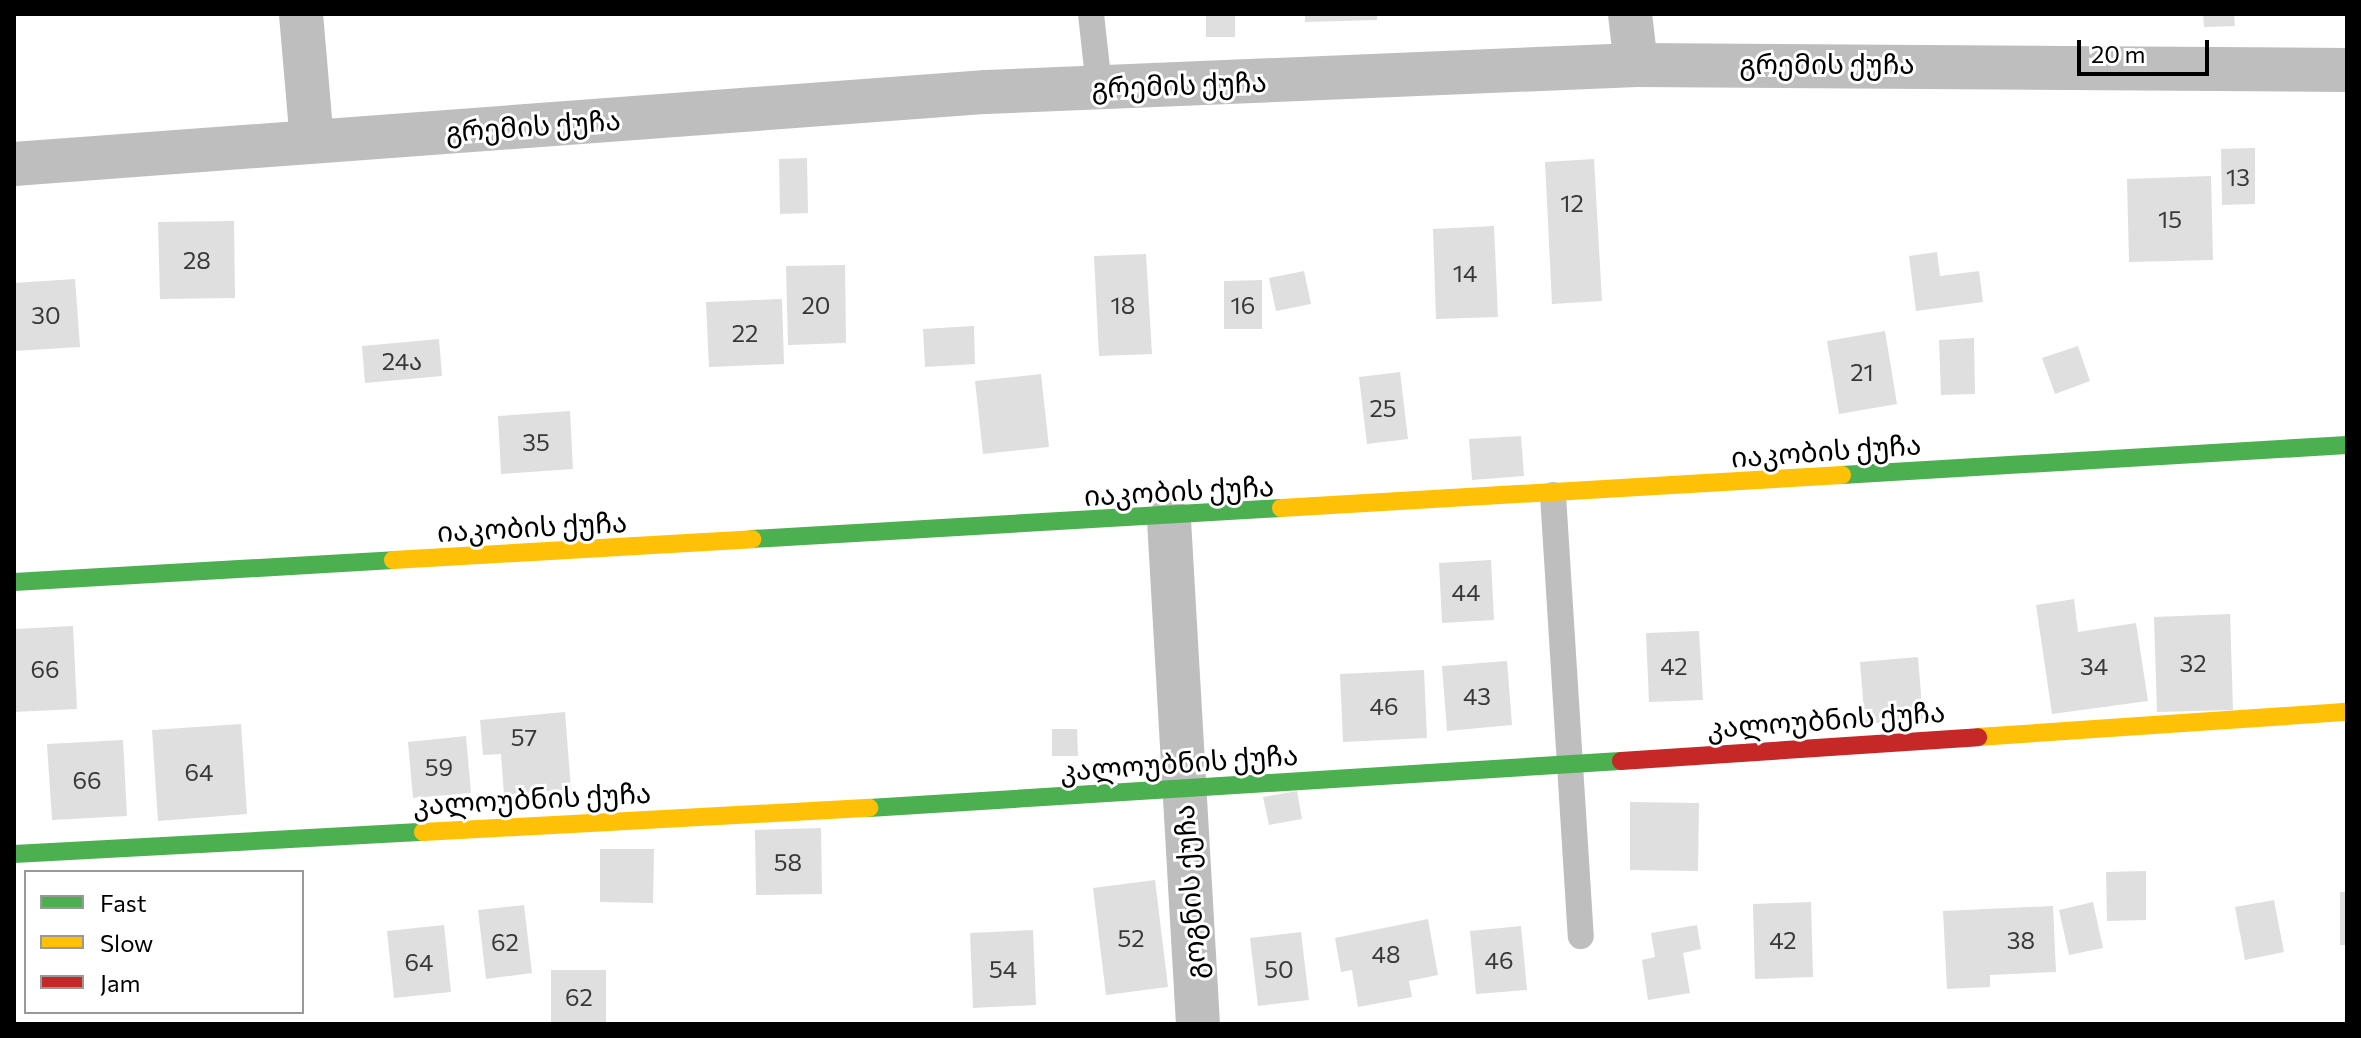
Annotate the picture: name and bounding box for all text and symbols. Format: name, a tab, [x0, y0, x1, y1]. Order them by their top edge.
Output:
scale bar	[2081, 24, 2213, 74]
text: 20 m	[2091, 39, 2145, 68]
street label: გრემის ქუჩა	[1739, 46, 1915, 80]
street label: გრემის ქუჩა	[1091, 64, 1267, 104]
street label: გრემის ქუჩა	[444, 102, 622, 148]
house number: 13	[2226, 163, 2250, 191]
house number: 12	[1560, 189, 1584, 217]
house number: 15	[2158, 205, 2182, 233]
house number: 28	[183, 246, 211, 274]
house number: 14	[1453, 259, 1477, 287]
house number: 20	[802, 291, 830, 319]
house number: 18	[1111, 291, 1135, 319]
house number: 16	[1231, 291, 1255, 319]
house number: 30	[31, 301, 61, 329]
house number: 22	[732, 319, 758, 347]
house number: 24ა	[382, 347, 422, 375]
house number: 21	[1850, 358, 1874, 386]
house number: 25	[1369, 394, 1397, 422]
street label: იაკობის ქუჩა	[1730, 427, 1922, 473]
house number: 35	[522, 428, 550, 456]
street label: იაკობის ქუჩა	[1083, 468, 1275, 512]
street label: იაკობის ქუჩა	[436, 504, 628, 548]
house number: 44	[1452, 578, 1480, 606]
house number: 32	[2180, 649, 2206, 677]
house number: 42	[1660, 652, 1688, 680]
house number: 34	[2080, 652, 2108, 680]
house number: 66	[30, 655, 60, 683]
house number: 43	[1463, 682, 1491, 710]
house number: 46	[1370, 692, 1398, 720]
street label: კალოუბნის ქუჩა	[1706, 694, 1946, 744]
house number: 57	[511, 723, 537, 751]
street label: კალოუბნის ქუჩა	[1059, 737, 1299, 787]
house number: 59	[425, 753, 453, 781]
house number: 64	[185, 758, 213, 786]
house number: 66	[72, 766, 102, 794]
street label: კალოუბნის ქუჩა	[412, 775, 652, 821]
street label: გოგნის ქუჩა	[1166, 803, 1212, 981]
house number: 58	[774, 848, 802, 876]
legend	[24, 870, 304, 1014]
text: Fast	[100, 888, 147, 917]
house number: 52	[1117, 924, 1145, 952]
house number: 42	[1769, 926, 1797, 954]
house number: 38	[2007, 926, 2035, 954]
text: Slow	[100, 928, 153, 957]
house number: 62	[491, 928, 519, 956]
house number: 48	[1372, 940, 1400, 968]
house number: 46	[1485, 946, 1513, 974]
house number: 64	[405, 948, 433, 976]
house number: 54	[989, 955, 1017, 983]
house number: 50	[1264, 955, 1294, 983]
text: Jam	[100, 968, 140, 997]
house number: 62	[565, 983, 593, 1011]

